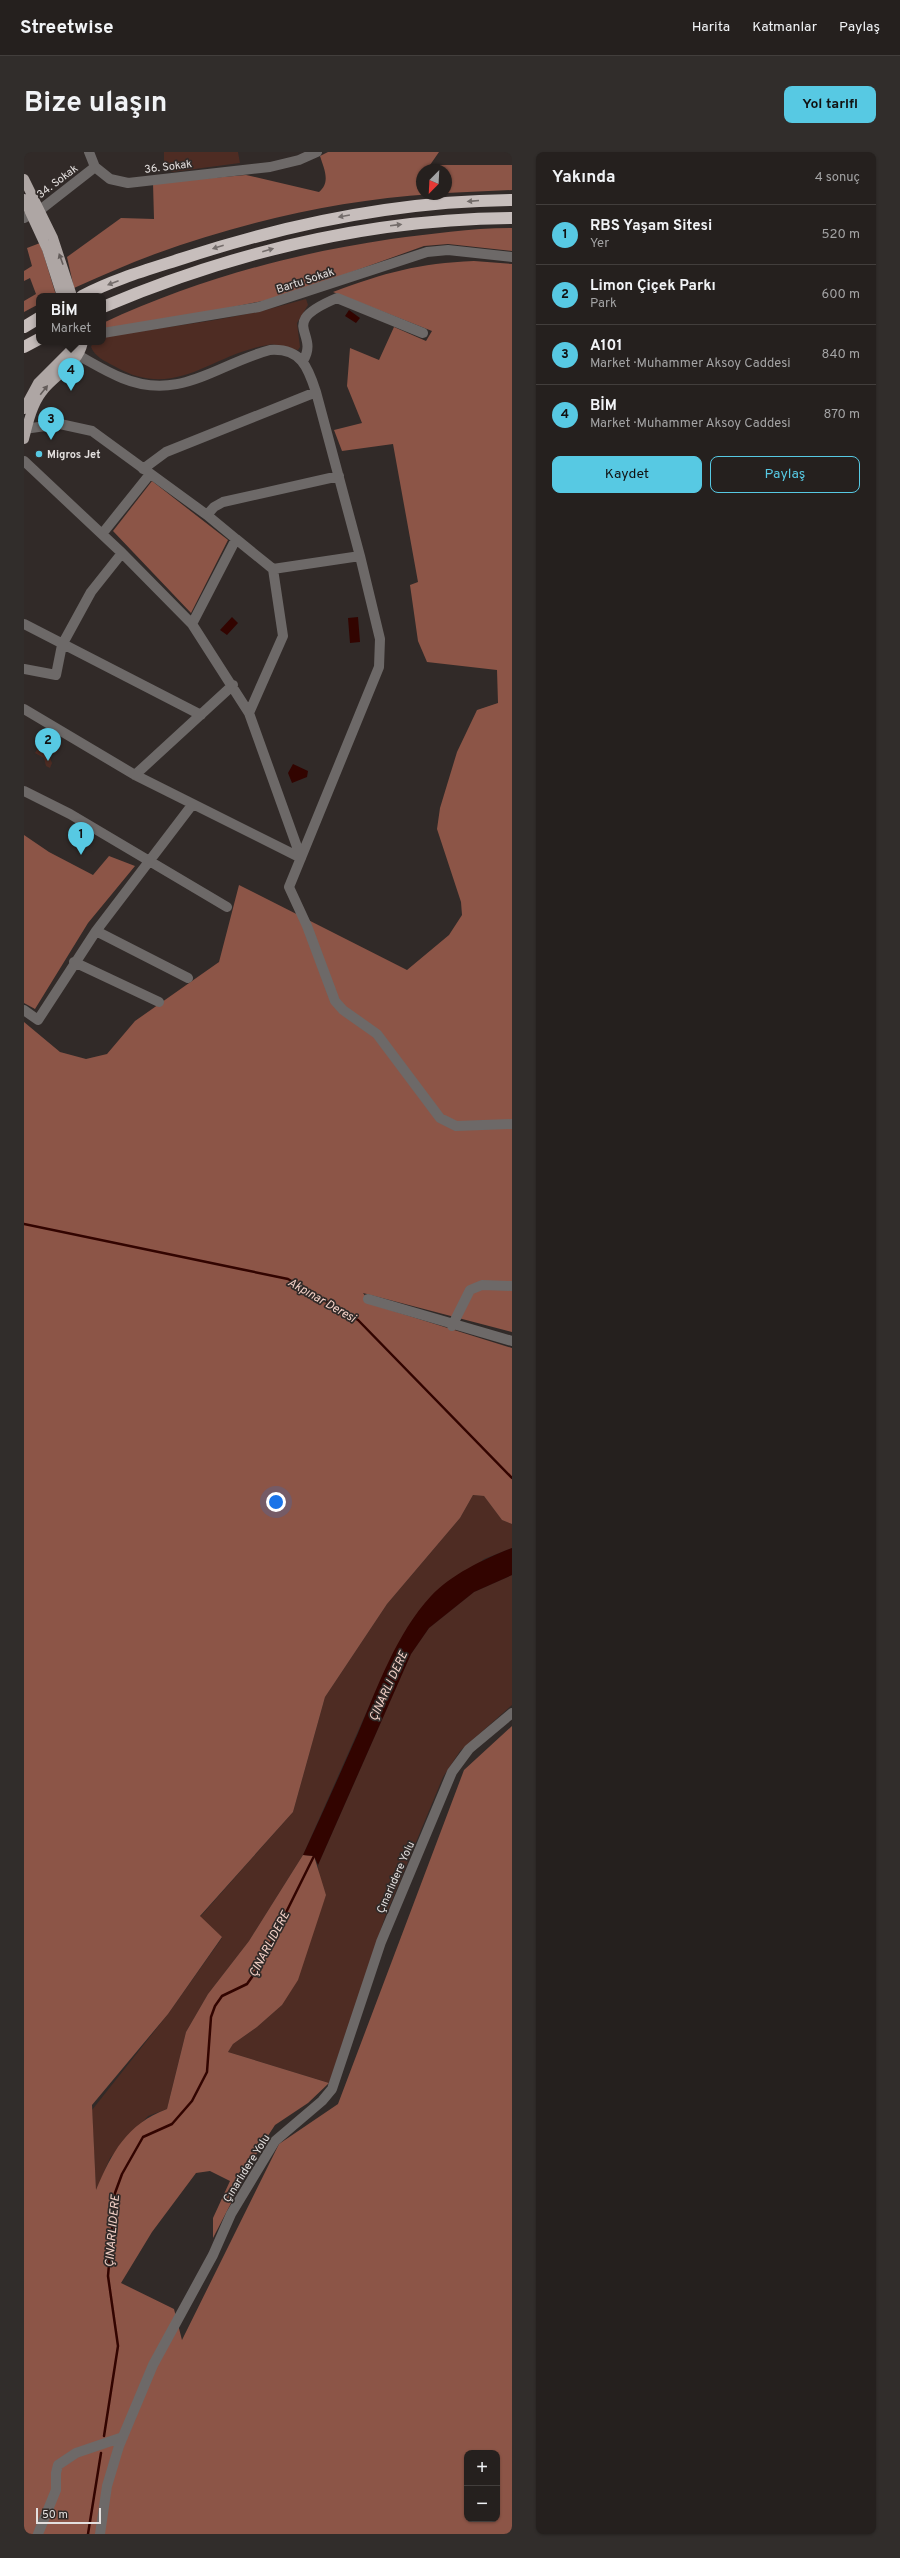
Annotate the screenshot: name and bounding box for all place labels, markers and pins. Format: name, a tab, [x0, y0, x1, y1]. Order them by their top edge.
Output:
pin: 4	[58, 358, 84, 391]
pin: 3	[38, 407, 64, 440]
place label: Migros Jet	[47, 448, 101, 462]
marker: Migros Jet	[34, 449, 44, 459]
pin: 2	[35, 728, 61, 761]
pin: 1	[68, 822, 94, 855]

